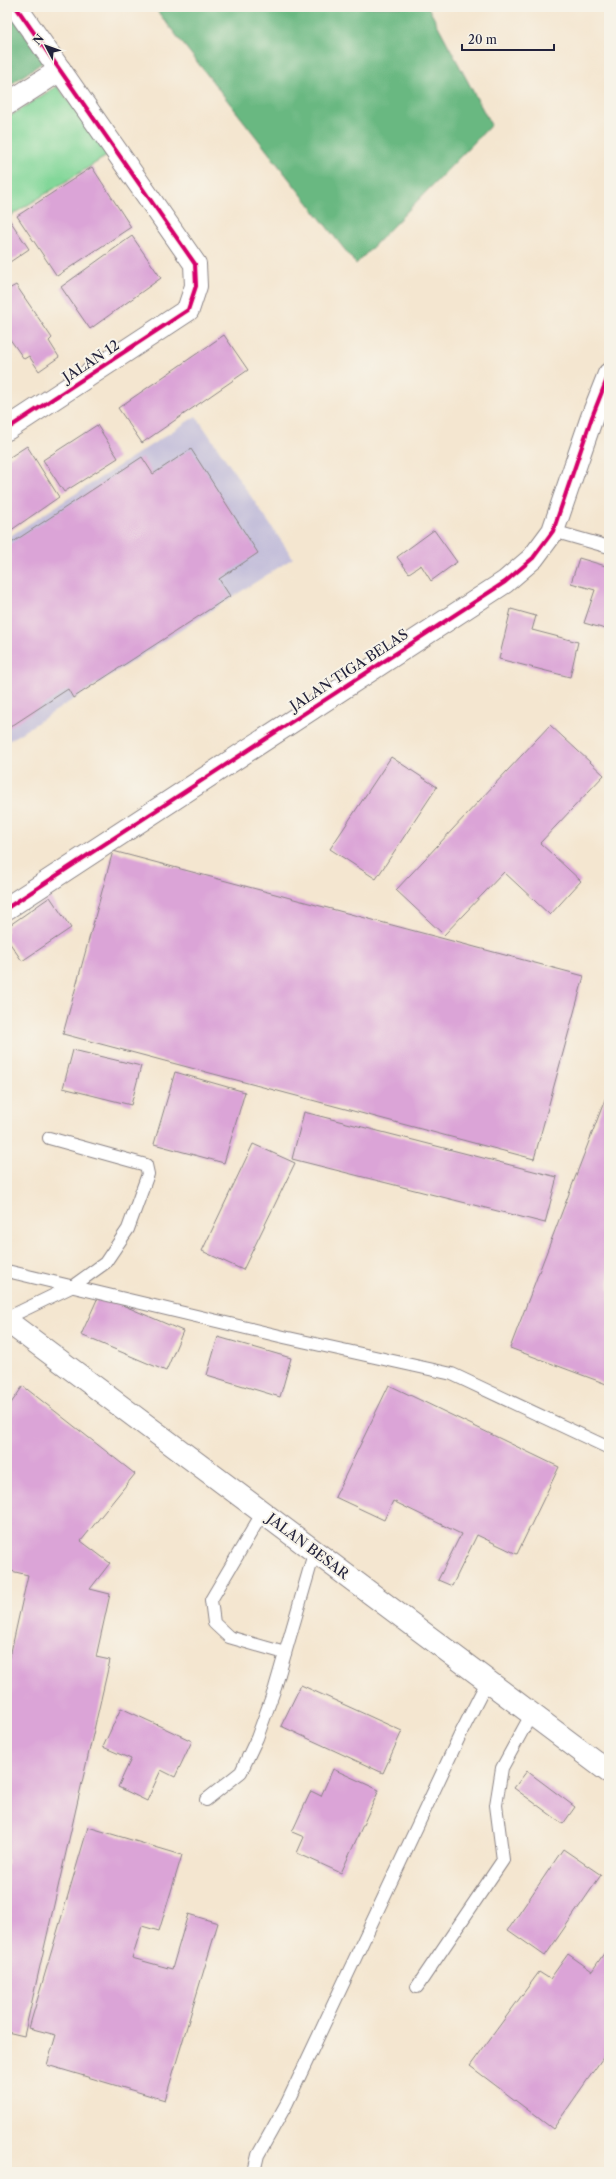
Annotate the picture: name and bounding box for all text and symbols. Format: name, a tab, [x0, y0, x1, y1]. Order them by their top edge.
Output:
north arrow	[26, 26, 66, 66]
scale bar	[462, 26, 554, 52]
text: N	[30, 31, 47, 48]
text: 20 m	[468, 32, 497, 47]
street label: JALAN 12	[58, 336, 123, 387]
street label: JALAN TIGA BELAS	[285, 625, 412, 716]
street label: JALAN BESAR	[262, 1508, 353, 1583]

